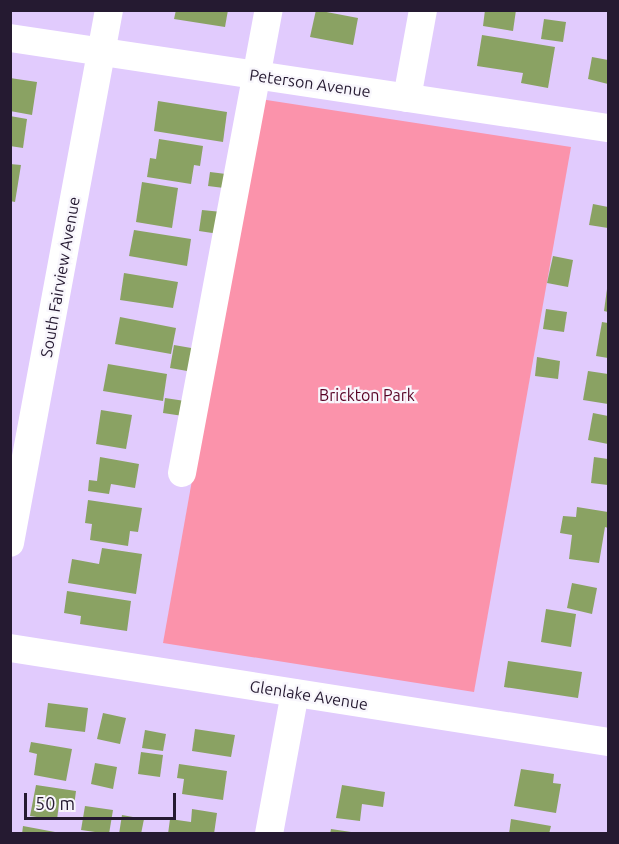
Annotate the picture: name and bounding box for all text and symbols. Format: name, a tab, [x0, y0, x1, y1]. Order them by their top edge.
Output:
street label: Peterson Avenue	[248, 65, 372, 101]
street label: South Fairview Avenue	[36, 195, 84, 359]
park label: Brickton Park	[319, 385, 415, 405]
street label: Glenlake Avenue	[249, 676, 369, 714]
scale bar	[27, 781, 178, 819]
text: 50 m	[35, 793, 75, 813]

